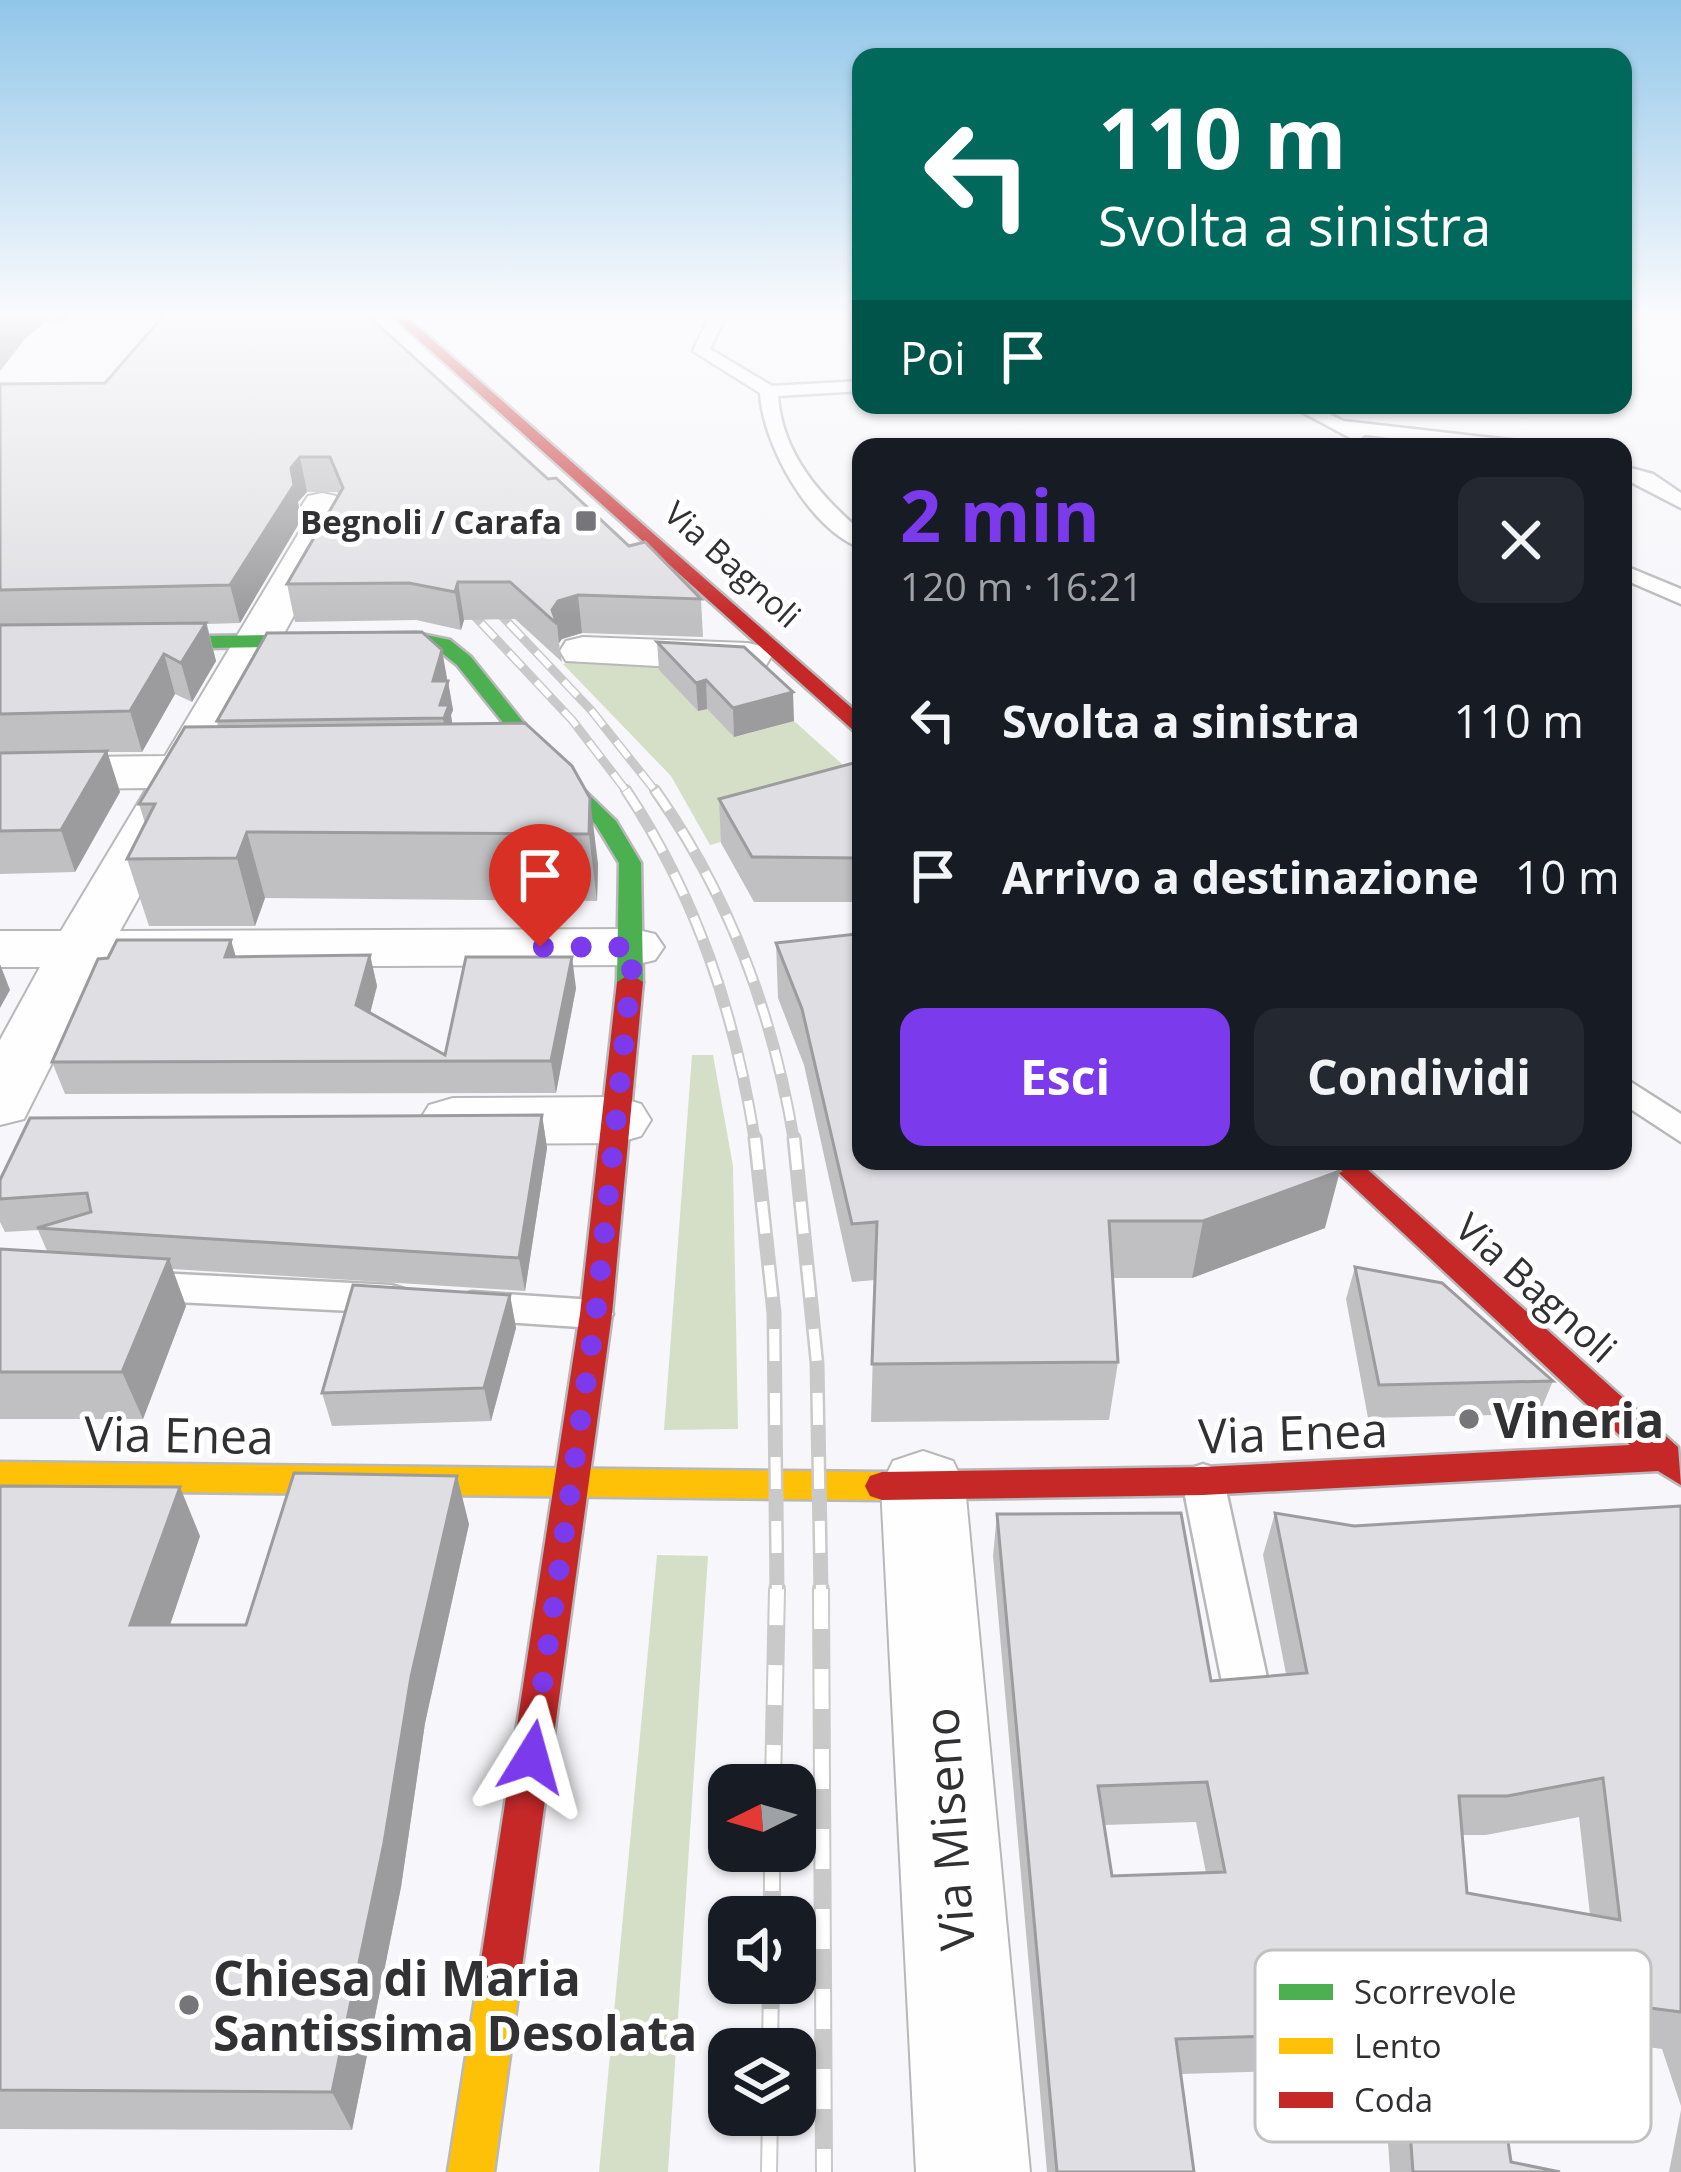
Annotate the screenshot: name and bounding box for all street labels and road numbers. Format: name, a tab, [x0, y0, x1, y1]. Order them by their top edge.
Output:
street label: Via Bagnoli	[655, 491, 811, 637]
street label: Via Bagnoli	[1445, 1200, 1629, 1374]
street label: Via Enea	[1197, 1396, 1389, 1468]
street label: Via Enea	[84, 1400, 274, 1468]
street label: Via Miseno	[907, 1705, 989, 1953]

